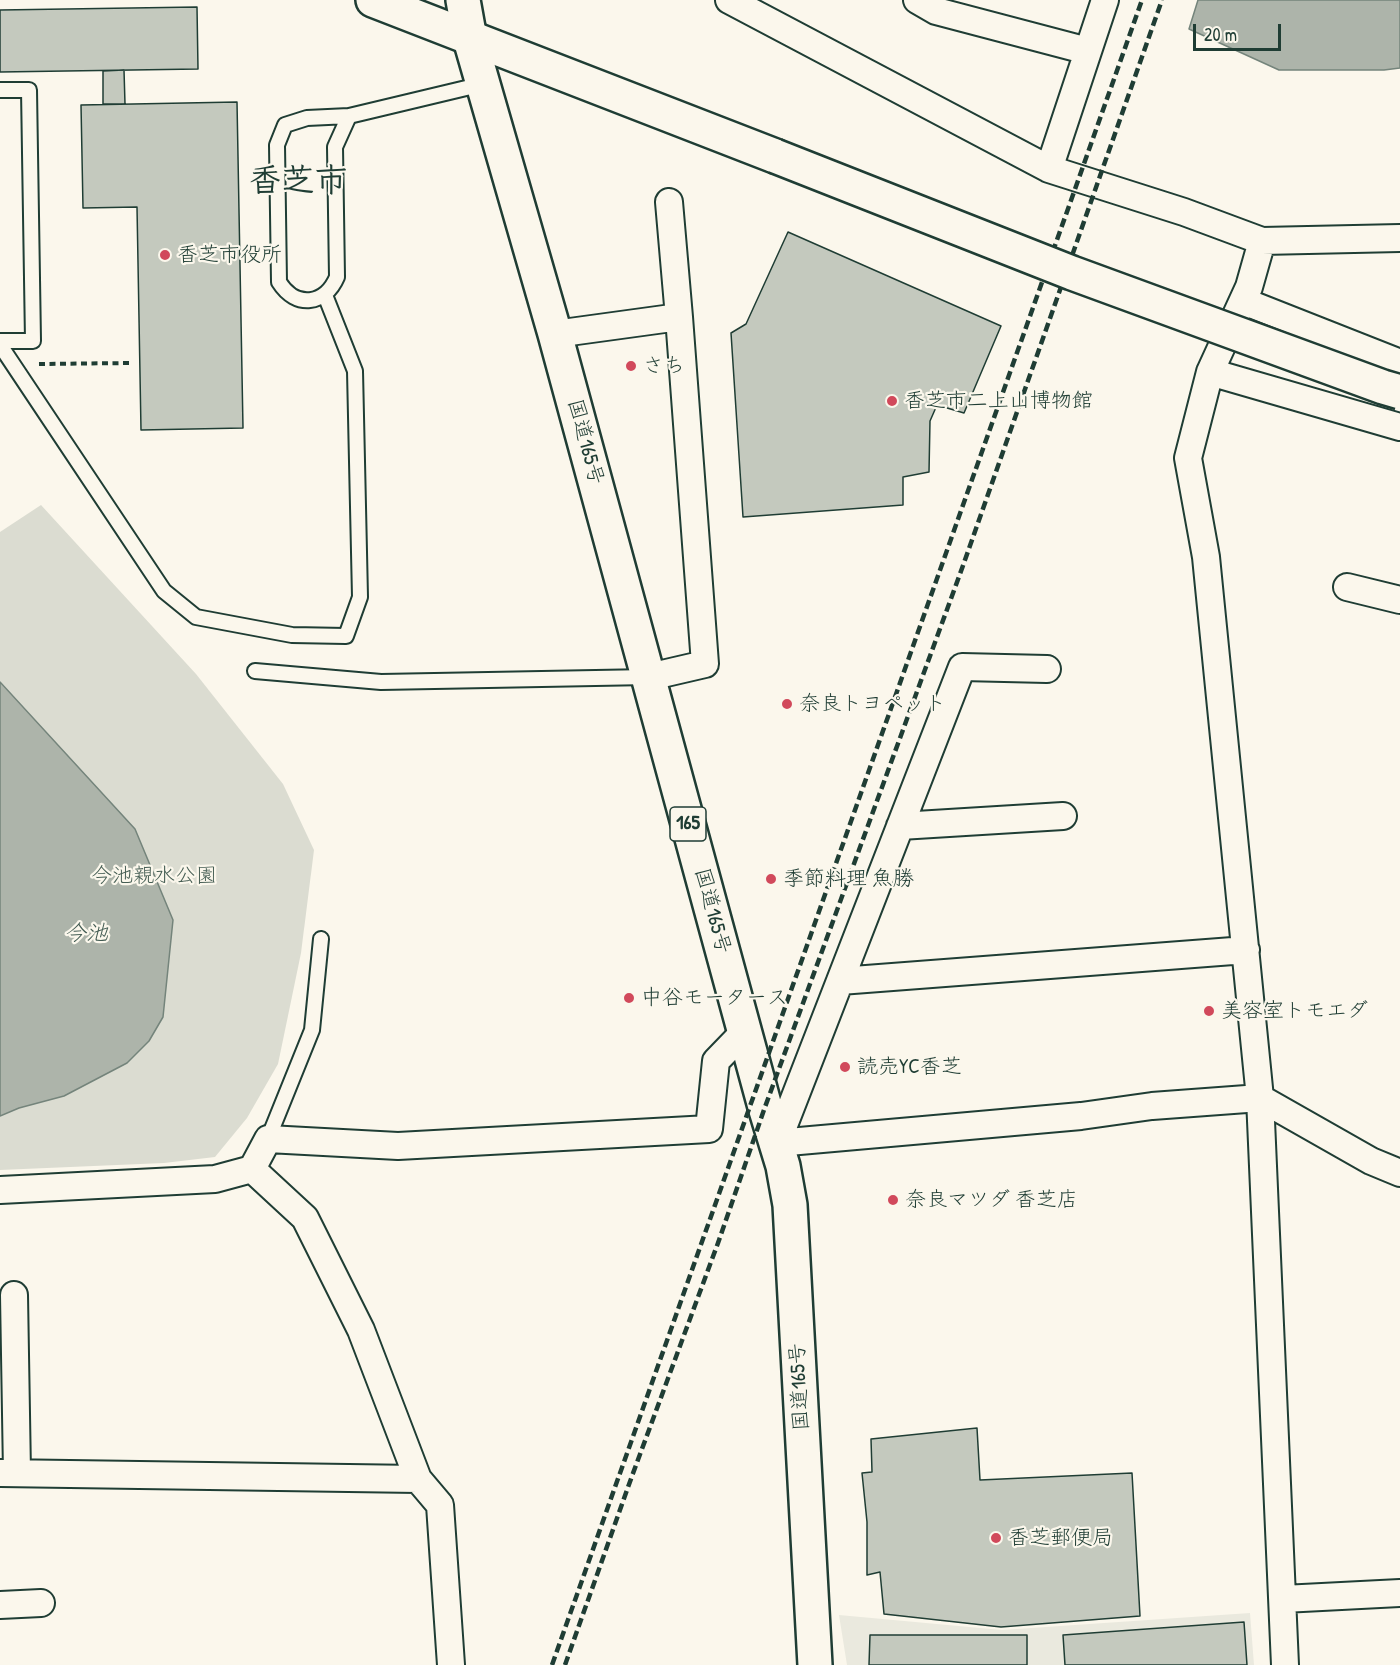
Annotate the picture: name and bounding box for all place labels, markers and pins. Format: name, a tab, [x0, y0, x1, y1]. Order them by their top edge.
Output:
place label: 香芝市役所	[177, 242, 282, 268]
marker: 香芝市役所	[158, 248, 172, 262]
place label: さち	[643, 353, 685, 379]
marker: さち	[624, 359, 638, 373]
place label: 香芝市二上山博物館	[904, 388, 1093, 414]
marker: 香芝市二上山博物館	[885, 394, 899, 408]
place label: 奈良トヨペット	[799, 691, 946, 717]
marker: 奈良トヨペット	[780, 697, 794, 711]
place label: 季節料理 魚勝	[783, 866, 914, 892]
marker: 季節料理 魚勝	[764, 872, 778, 886]
place label: 中谷モータース	[641, 985, 788, 1011]
marker: 中谷モータース	[622, 991, 636, 1005]
place label: 美容室トモエダ	[1221, 998, 1368, 1024]
marker: 美容室トモエダ	[1202, 1004, 1216, 1018]
place label: 読売YC香芝	[857, 1054, 962, 1080]
marker: 読売YC香芝	[838, 1060, 852, 1074]
place label: 奈良マツダ 香芝店	[905, 1187, 1078, 1213]
marker: 奈良マツダ 香芝店	[886, 1193, 900, 1207]
place label: 香芝郵便局	[1008, 1525, 1113, 1551]
marker: 香芝郵便局	[989, 1531, 1003, 1545]

